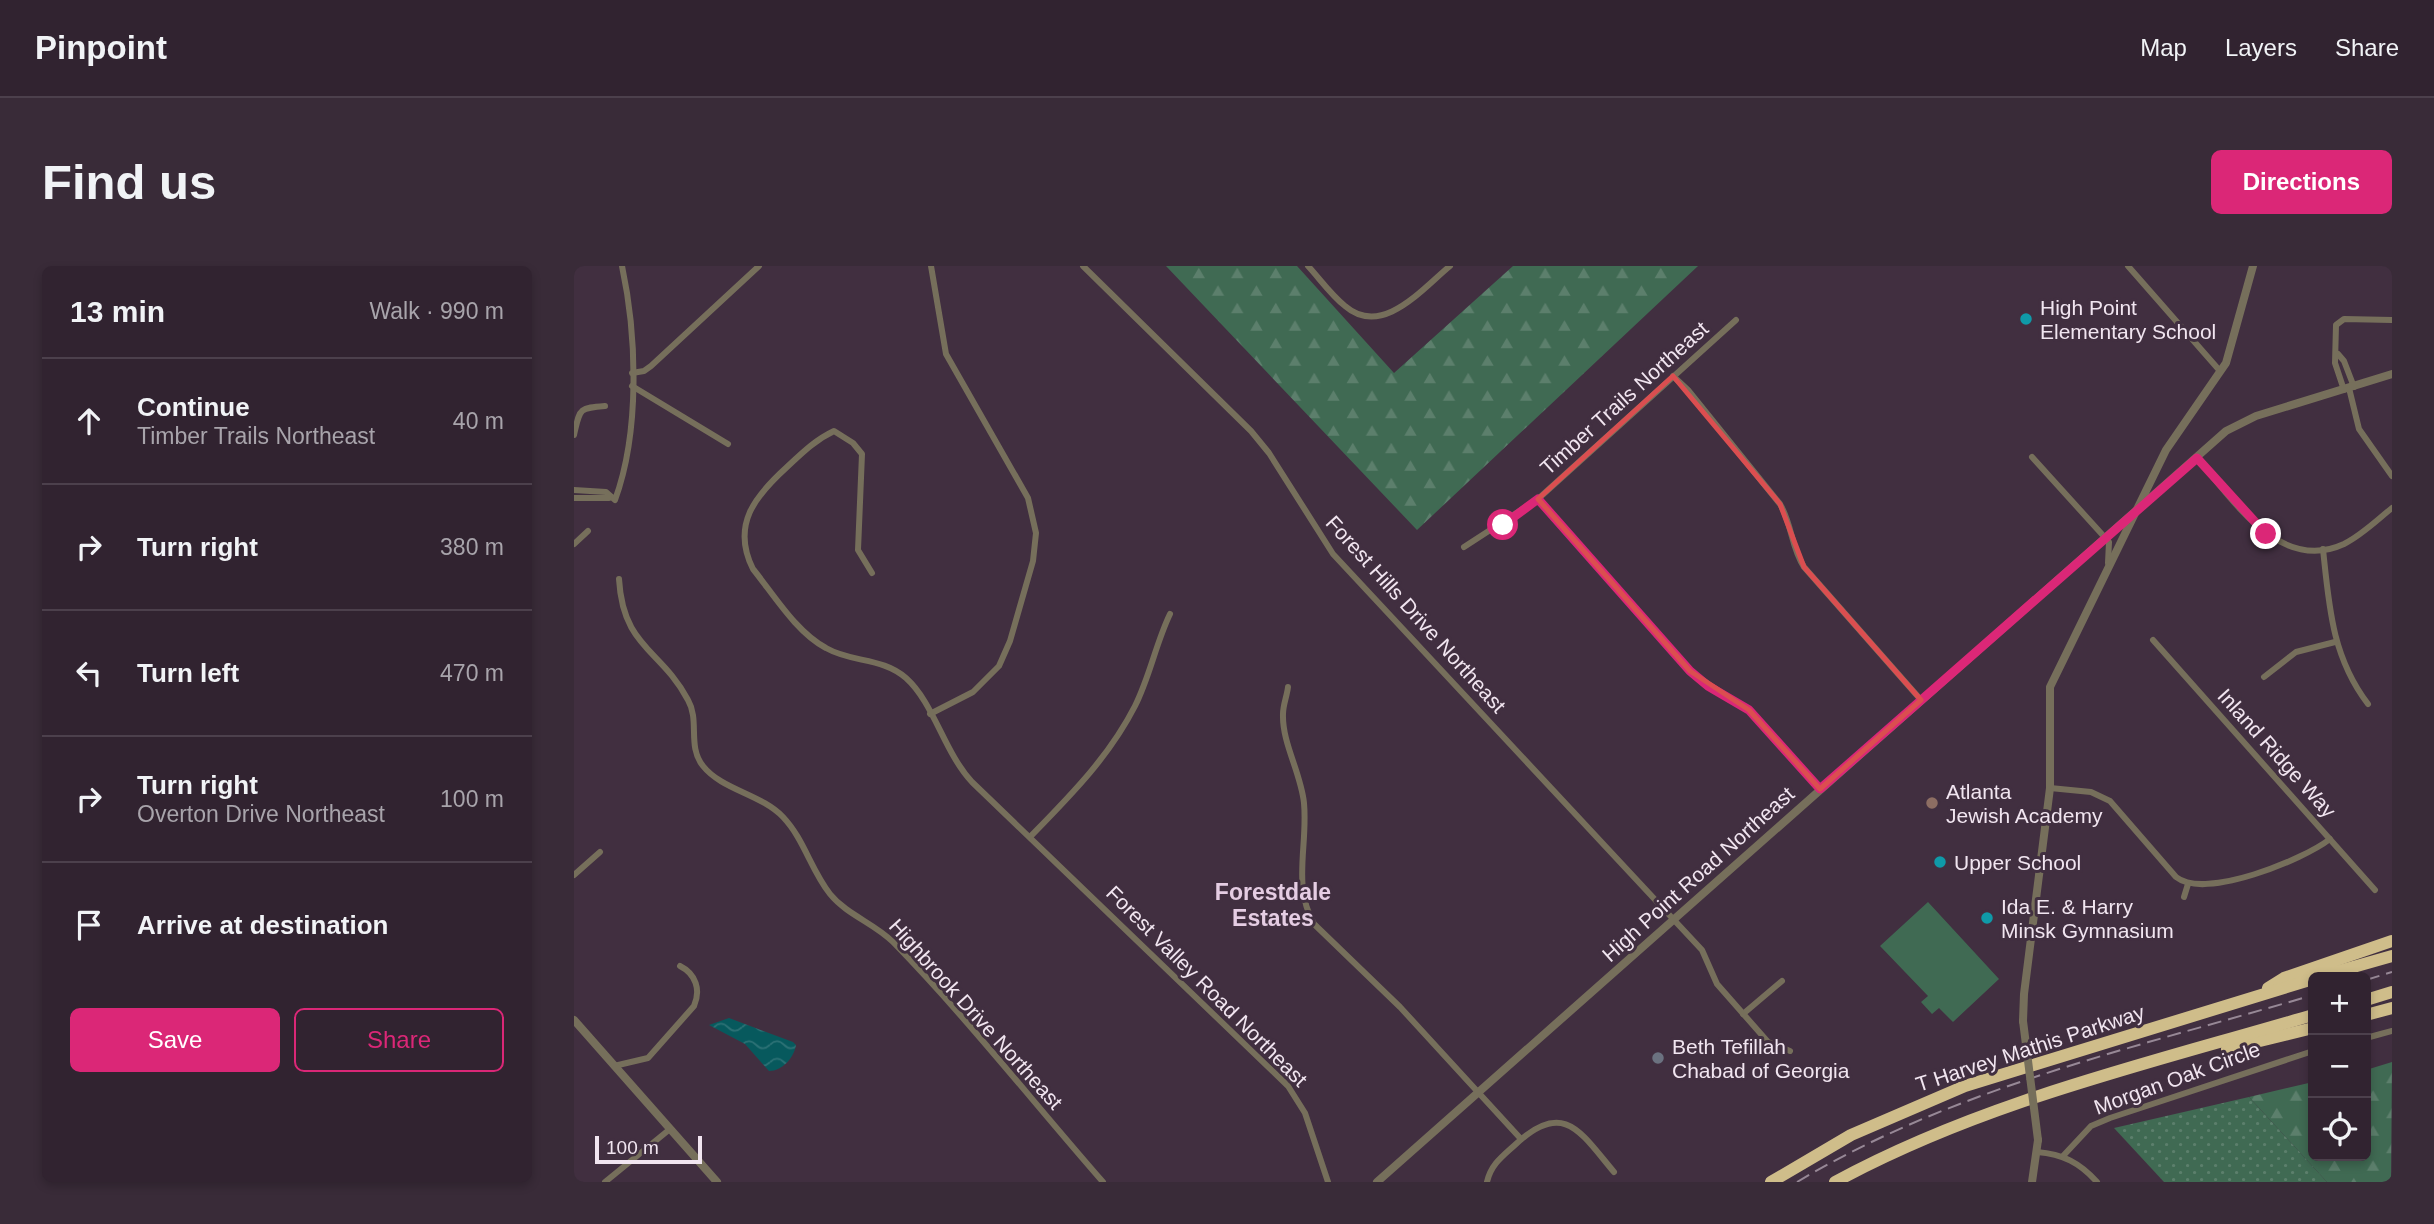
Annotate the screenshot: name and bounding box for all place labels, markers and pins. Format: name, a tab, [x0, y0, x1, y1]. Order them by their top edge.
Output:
place label: High Point Elementary School	[2040, 296, 2216, 343]
marker: High Point Elementary School	[2018, 311, 2034, 327]
place label: Atlanta Jewish Academy	[1946, 780, 2103, 827]
marker: Atlanta Jewish Academy	[1924, 795, 1940, 811]
place label: Upper School	[1954, 851, 2081, 874]
marker: Upper School	[1932, 854, 1948, 870]
place label: Ida E. & Harry Minsk Gymnasium	[2001, 895, 2174, 942]
marker: Ida E. & Harry Minsk Gymnasium	[1979, 910, 1995, 926]
place label: Beth Tefillah Chabad of Georgia	[1672, 1035, 1850, 1082]
marker: Beth Tefillah Chabad of Georgia	[1650, 1050, 1666, 1066]

